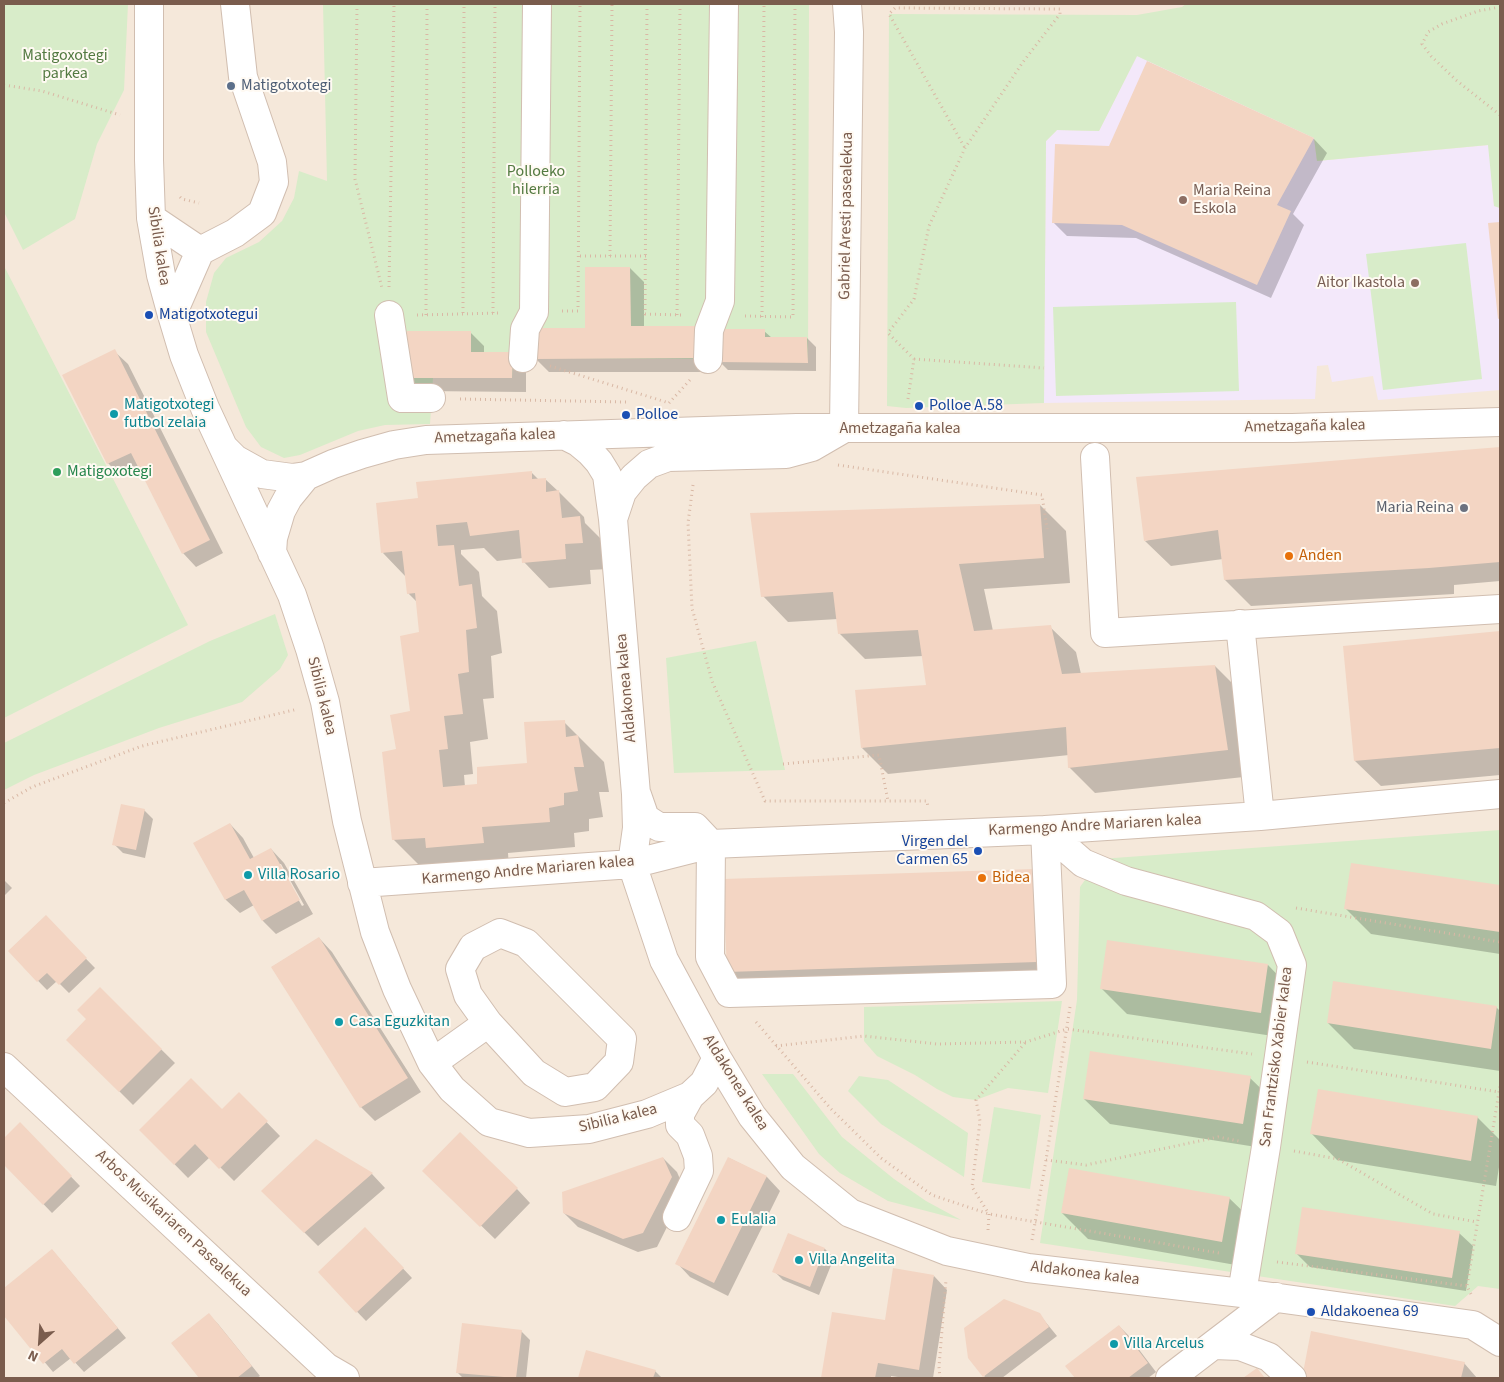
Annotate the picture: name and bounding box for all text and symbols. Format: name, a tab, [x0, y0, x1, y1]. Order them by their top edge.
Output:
park label: Matigoxotegi parkea	[22, 46, 108, 84]
place label: Matigotxotegi	[241, 76, 331, 96]
marker: Matigotxotegi	[225, 80, 237, 92]
street label: Gabriel Aresti pasealekua	[836, 132, 858, 300]
park label: Polloeko hilerria	[507, 162, 565, 200]
place label: Maria Reina Eskola	[1193, 181, 1271, 219]
marker: Maria Reina Eskola	[1177, 194, 1189, 206]
street label: Sibilia kalea	[142, 205, 174, 287]
place label: Aitor Ikastola	[1317, 273, 1405, 293]
marker: Aitor Ikastola	[1409, 277, 1421, 289]
place label: Matigotxotegui	[159, 305, 258, 325]
marker: Matigotxotegui	[143, 309, 155, 321]
place label: Matigotxotegi futbol zelaia	[124, 395, 214, 433]
place label: Polloe A.58	[929, 396, 1003, 416]
marker: Polloe A.58	[913, 400, 925, 412]
place label: Polloe	[636, 405, 678, 425]
marker: Matigotxotegi futbol zelaia	[108, 408, 120, 420]
marker: Polloe	[620, 409, 632, 421]
street label: Ametzagaña kalea	[1244, 416, 1366, 438]
street label: Ametzagaña kalea	[839, 419, 961, 439]
street label: Ametzagaña kalea	[434, 425, 556, 449]
place label: Matigoxotegi	[67, 462, 152, 482]
marker: Matigoxotegi	[51, 466, 63, 478]
place label: Maria Reina	[1376, 498, 1454, 518]
marker: Maria Reina	[1458, 502, 1470, 514]
place label: Anden	[1299, 546, 1342, 566]
marker: Anden	[1283, 550, 1295, 562]
street label: Aldakonea kalea	[613, 633, 641, 743]
street label: Sibilia kalea	[302, 655, 340, 737]
street label: Karmengo Andre Mariaren kalea	[988, 811, 1202, 841]
place label: Virgen del Carmen 65	[896, 832, 968, 870]
marker: Virgen del Carmen 65	[972, 845, 984, 857]
street label: Karmengo Andre Mariaren kalea	[421, 852, 635, 890]
place label: Villa Rosario	[258, 865, 340, 885]
place label: Bidea	[992, 868, 1030, 888]
marker: Villa Rosario	[242, 869, 254, 881]
marker: Bidea	[976, 872, 988, 884]
street label: San Frantzisko Xabier kalea	[1256, 966, 1298, 1148]
place label: Casa Eguzkitan	[349, 1012, 450, 1032]
marker: Casa Eguzkitan	[333, 1016, 345, 1028]
street label: Aldakonea kalea	[698, 1032, 772, 1134]
street label: Sibilia kalea	[577, 1100, 659, 1138]
street label: Arbos Musikariaren Pasealekua	[91, 1147, 255, 1301]
place label: Eulalia	[731, 1210, 776, 1230]
marker: Eulalia	[715, 1214, 727, 1226]
place label: Villa Angelita	[809, 1250, 895, 1270]
marker: Villa Angelita	[793, 1254, 805, 1266]
street label: Aldakonea kalea	[1030, 1258, 1140, 1290]
place label: Aldakoenea 69	[1321, 1302, 1419, 1322]
marker: Aldakoenea 69	[1305, 1306, 1317, 1318]
north arrow	[15, 1317, 65, 1367]
place label: Villa Arcelus	[1124, 1334, 1204, 1354]
marker: Villa Arcelus	[1108, 1338, 1120, 1350]
text: N	[25, 1344, 42, 1367]

